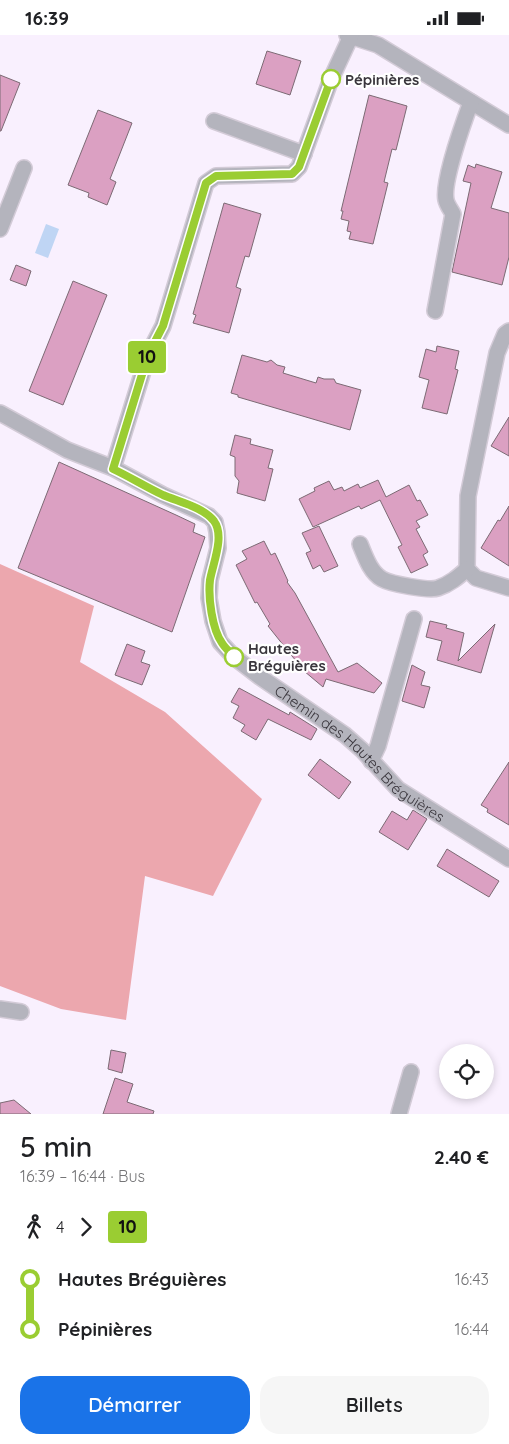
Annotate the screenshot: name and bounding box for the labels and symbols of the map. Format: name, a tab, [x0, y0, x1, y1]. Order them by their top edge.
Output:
marker: Pépinières	[321, 69, 341, 89]
place label: Pépinières	[345, 70, 419, 89]
line badge: 10	[124, 341, 170, 373]
place label: Hautes Bréguières	[248, 639, 326, 675]
marker: Hautes Bréguières	[224, 647, 244, 667]
street label: Chemin des Hautes Bréguières	[271, 680, 448, 826]

